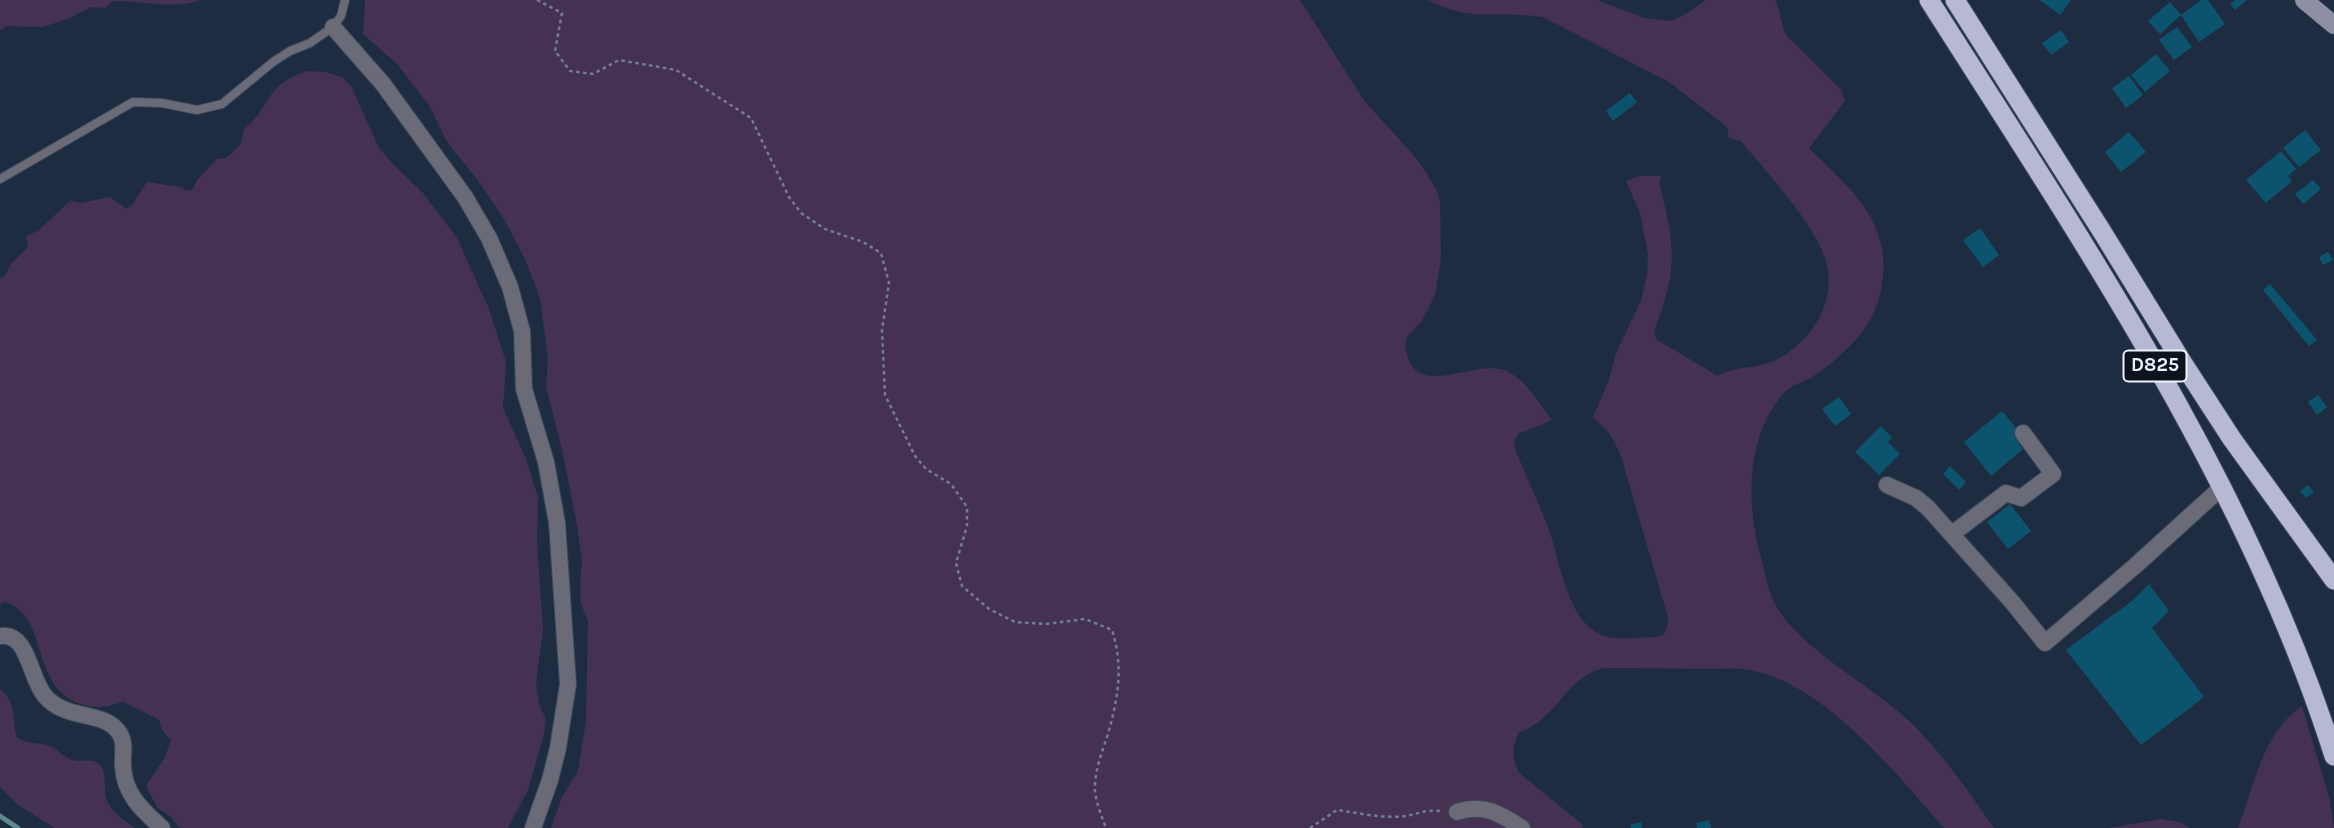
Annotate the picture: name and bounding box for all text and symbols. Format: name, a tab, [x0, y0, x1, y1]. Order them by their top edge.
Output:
road number: D825	[2124, 350, 2186, 382]

